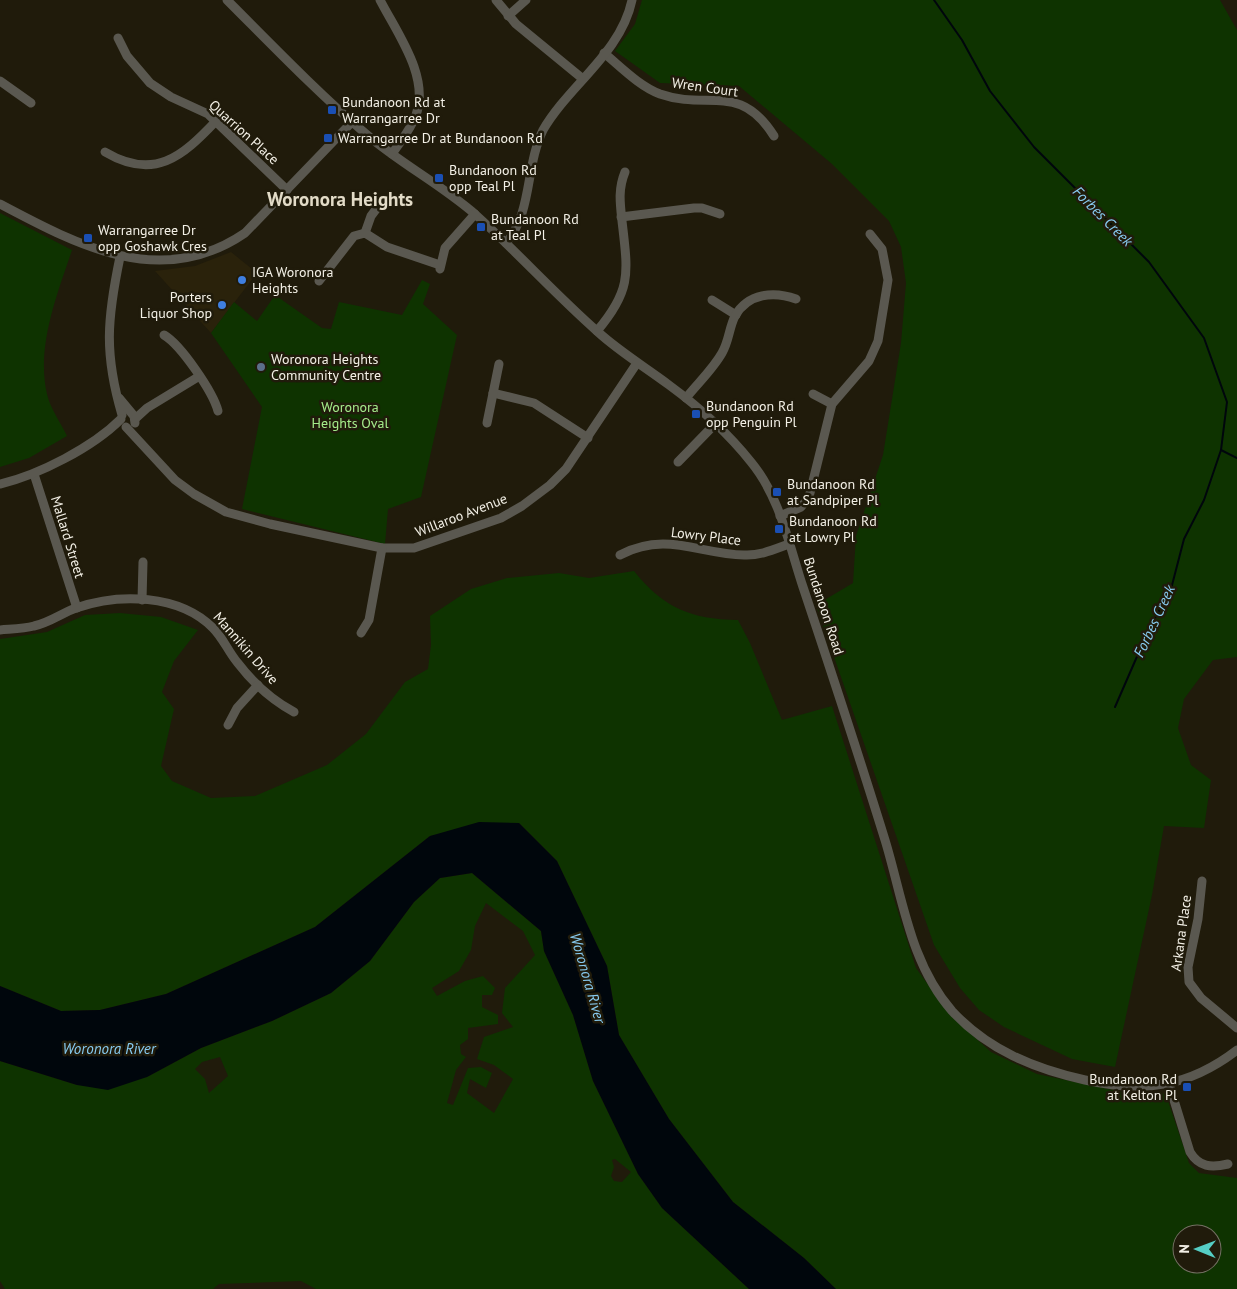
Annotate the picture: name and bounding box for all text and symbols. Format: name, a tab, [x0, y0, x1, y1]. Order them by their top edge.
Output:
street label: Wren Court	[671, 73, 740, 101]
place label: Bundanoon Rd at Warrangarree Dr	[342, 93, 445, 127]
street label: Quarrion Place	[205, 96, 283, 168]
marker: Bundanoon Rd at Warrangarree Dr	[326, 104, 338, 116]
place label: Warrangarree Dr at Bundanoon Rd	[338, 129, 543, 147]
marker: Warrangarree Dr at Bundanoon Rd	[322, 132, 334, 144]
place label: Bundanoon Rd opp Teal Pl	[449, 161, 537, 195]
marker: Bundanoon Rd opp Teal Pl	[433, 172, 445, 184]
water label: Forbes Creek	[1069, 182, 1138, 251]
district label: Woronora Heights	[267, 187, 413, 211]
place label: Bundanoon Rd at Teal Pl	[491, 210, 579, 244]
place label: Warrangarree Dr opp Goshawk Cres	[98, 221, 207, 255]
marker: Bundanoon Rd at Teal Pl	[475, 221, 487, 233]
marker: Warrangarree Dr opp Goshawk Cres	[82, 232, 94, 244]
place label: IGA Woronora Heights	[252, 263, 333, 297]
marker: IGA Woronora Heights	[236, 274, 248, 286]
place label: Porters Liquor Shop	[140, 288, 212, 322]
marker: Porters Liquor Shop	[216, 299, 228, 311]
place label: Woronora Heights Community Centre	[271, 350, 381, 384]
marker: Woronora Heights Community Centre	[255, 361, 267, 373]
place label: Bundanoon Rd opp Penguin Pl	[706, 397, 797, 431]
park label: Woronora Heights Oval	[312, 398, 388, 432]
marker: Bundanoon Rd opp Penguin Pl	[690, 408, 702, 420]
place label: Bundanoon Rd at Sandpiper Pl	[787, 475, 878, 509]
marker: Bundanoon Rd at Sandpiper Pl	[771, 486, 783, 498]
street label: Willaroo Avenue	[412, 489, 510, 541]
street label: Mallard Street	[47, 494, 89, 580]
place label: Bundanoon Rd at Lowry Pl	[789, 512, 877, 546]
street label: Lowry Place	[670, 523, 742, 549]
marker: Bundanoon Rd at Lowry Pl	[773, 523, 785, 535]
street label: Bundanoon Road	[800, 555, 848, 657]
water label: Forbes Creek	[1129, 581, 1180, 660]
street label: Mannikin Drive	[210, 608, 282, 688]
street label: Arkana Place	[1167, 894, 1195, 972]
water label: Woronora River	[566, 931, 610, 1026]
water label: Woronora River	[62, 1039, 157, 1058]
place label: Bundanoon Rd at Kelton Pl	[1089, 1070, 1177, 1104]
marker: Bundanoon Rd at Kelton Pl	[1181, 1081, 1193, 1093]
north arrow	[1172, 1224, 1222, 1274]
text: N	[1175, 1244, 1193, 1254]

